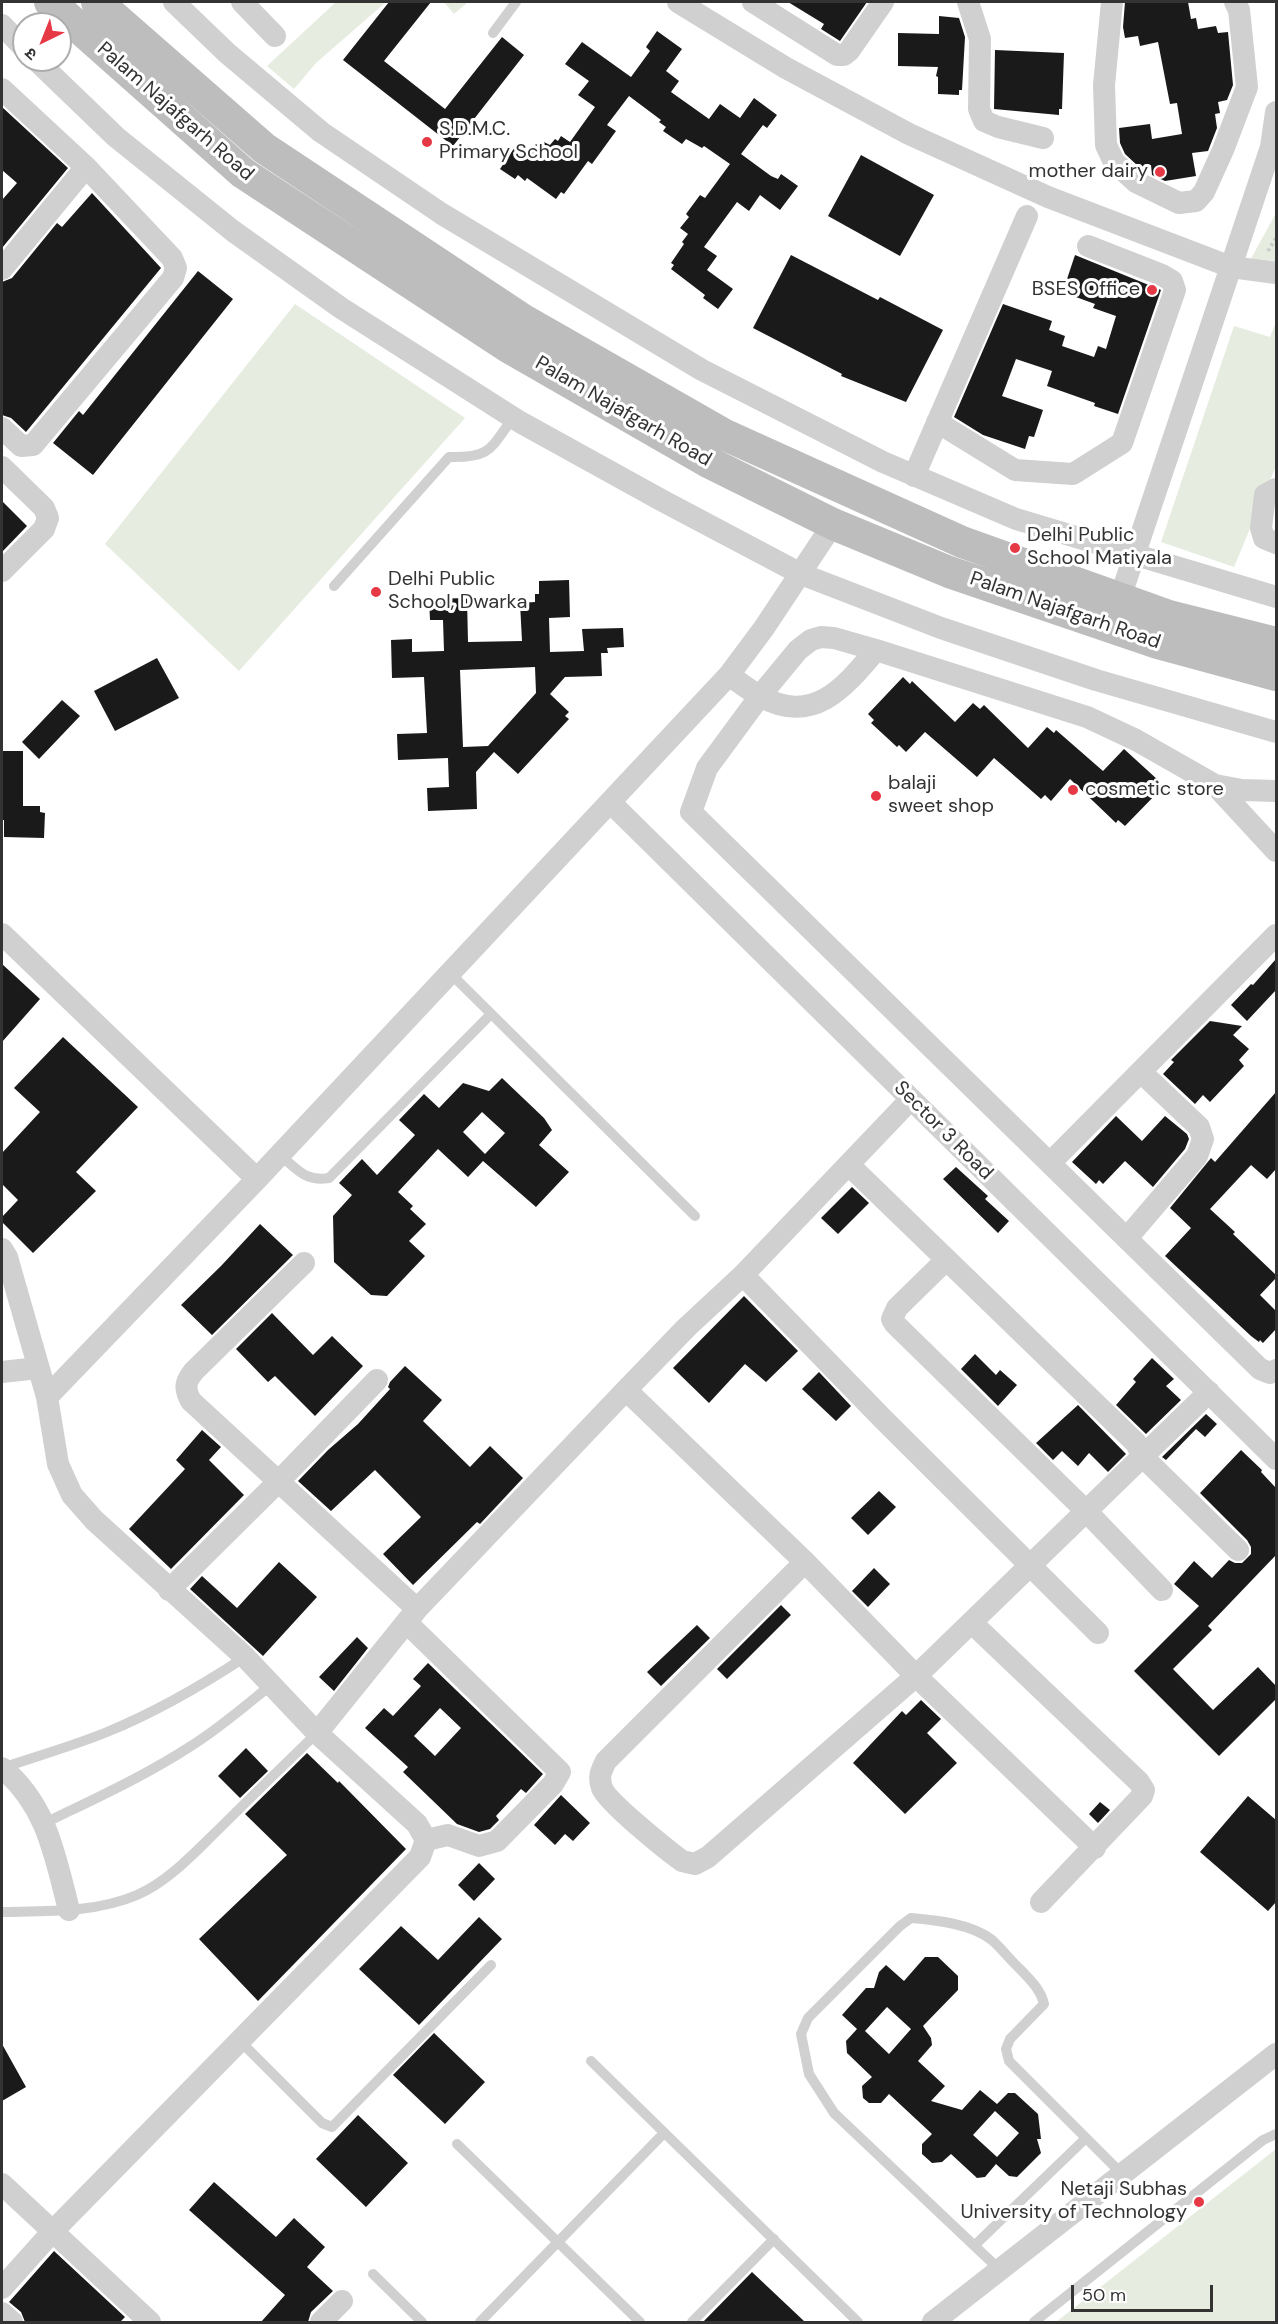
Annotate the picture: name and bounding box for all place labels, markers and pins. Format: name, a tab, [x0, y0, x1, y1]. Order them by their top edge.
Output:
place label: S.D.M.C. Primary School	[439, 118, 578, 165]
marker: S.D.M.C. Primary School	[420, 135, 434, 149]
place label: mother dairy	[1029, 160, 1148, 184]
marker: mother dairy	[1153, 165, 1167, 179]
place label: BSES Office	[1032, 278, 1140, 302]
marker: BSES Office	[1145, 283, 1159, 297]
place label: Delhi Public School Matiyala	[1027, 524, 1172, 571]
marker: Delhi Public School Matiyala	[1008, 541, 1022, 555]
place label: Delhi Public School, Dwarka	[388, 568, 527, 615]
marker: Delhi Public School, Dwarka	[369, 585, 383, 599]
place label: balaji sweet shop	[888, 772, 994, 819]
place label: cosmetic store	[1085, 778, 1224, 802]
marker: cosmetic store	[1066, 783, 1080, 797]
marker: balaji sweet shop	[869, 789, 883, 803]
place label: Netaji Subhas University of Technology	[960, 2178, 1187, 2225]
marker: Netaji Subhas University of Technology	[1192, 2195, 1206, 2209]

